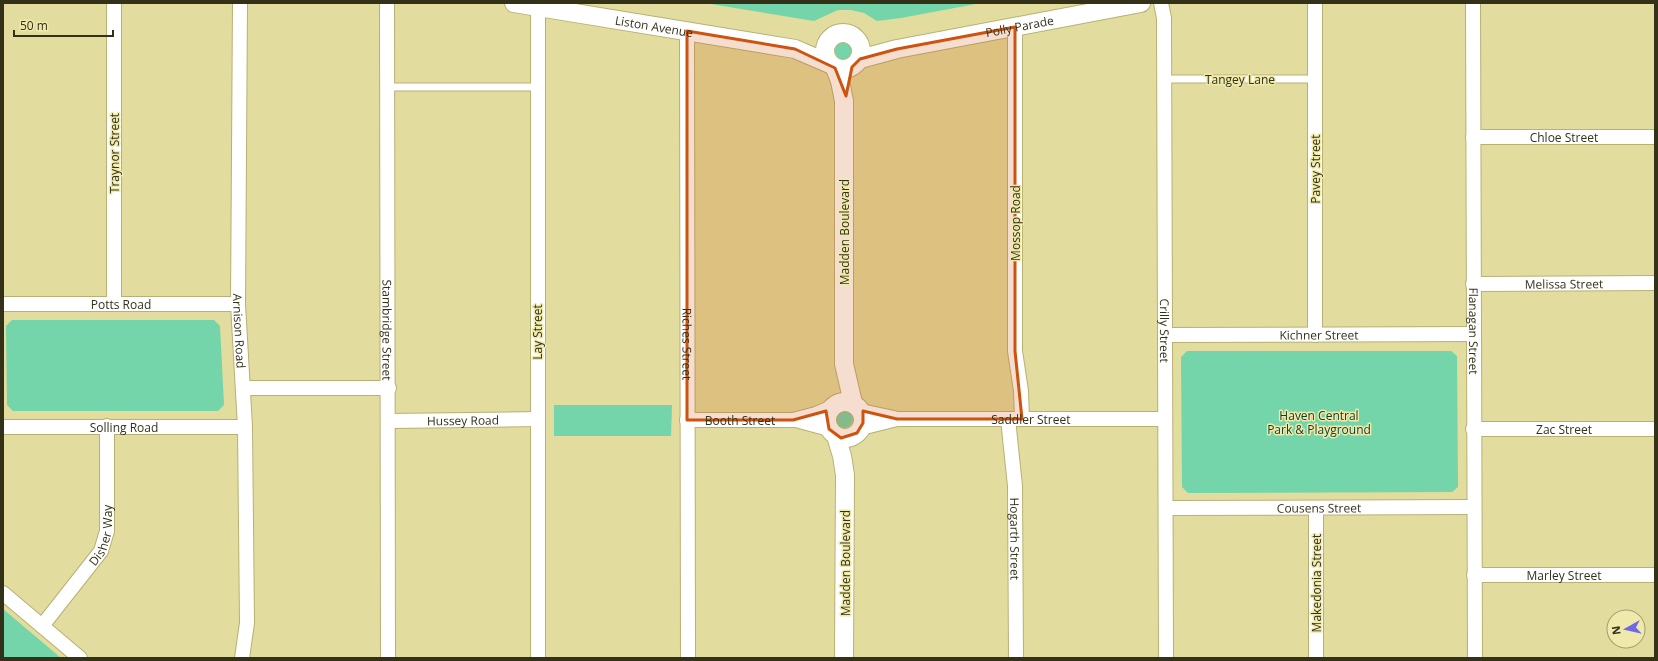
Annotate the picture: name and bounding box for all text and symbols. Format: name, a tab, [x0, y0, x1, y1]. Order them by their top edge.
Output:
street label: Liston Avenue	[614, 11, 695, 41]
street label: Polly Parade	[984, 11, 1055, 41]
scale bar	[14, 12, 113, 38]
text: 50 m	[20, 17, 48, 34]
street label: Tangey Lane	[1205, 71, 1275, 88]
street label: Traynor Street	[106, 113, 123, 193]
street label: Chloe Street	[1530, 129, 1598, 146]
street label: Pavey Street	[1307, 134, 1324, 204]
street label: Madden Boulevard	[836, 179, 853, 285]
street label: Mossop Road	[1007, 185, 1024, 261]
street label: Melissa Street	[1525, 275, 1603, 292]
street label: Stambridge Street	[379, 279, 396, 381]
street label: Flanagan Street	[1465, 287, 1483, 375]
street label: Arnison Road	[229, 293, 250, 369]
street label: Potts Road	[91, 296, 151, 313]
street label: Crilly Street	[1156, 299, 1174, 363]
street label: Lay Street	[529, 304, 546, 360]
street label: Riches Street	[679, 308, 696, 380]
street label: Kichner Street	[1279, 326, 1359, 343]
park label: Haven Central Park & Playground	[1267, 407, 1371, 438]
street label: Hussey Road	[427, 411, 499, 429]
street label: Saddler Street	[991, 411, 1071, 428]
street label: Booth Street	[705, 412, 775, 429]
street label: Solling Road	[90, 419, 158, 436]
street label: Zac Street	[1536, 421, 1592, 438]
street label: Hogarth Street	[1007, 497, 1024, 580]
street label: Cousens Street	[1277, 499, 1361, 516]
street label: Disher Way	[84, 504, 116, 569]
street label: Madden Boulevard	[837, 510, 854, 616]
street label: Makedonia Street	[1308, 534, 1325, 632]
street label: Marley Street	[1527, 567, 1601, 584]
north arrow	[1606, 609, 1646, 649]
text: N	[1608, 625, 1624, 636]

